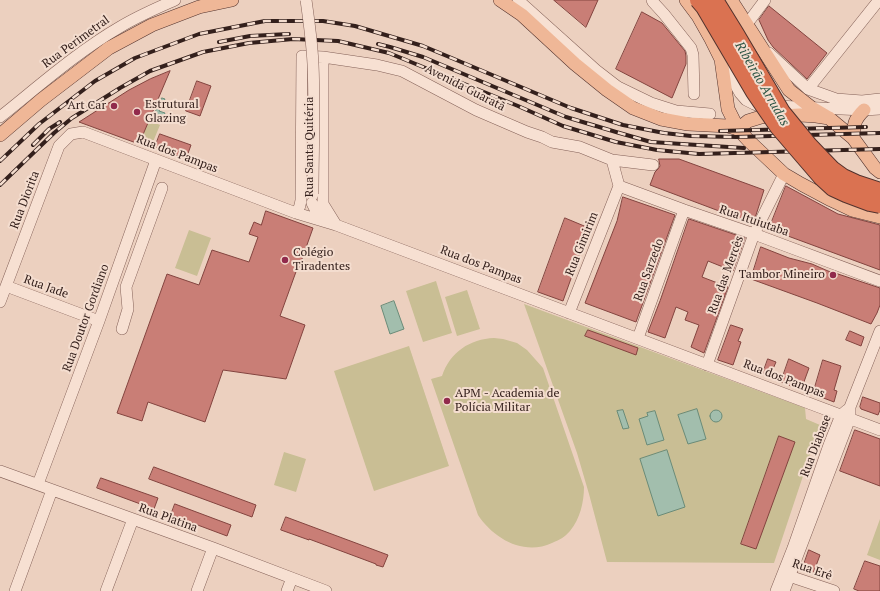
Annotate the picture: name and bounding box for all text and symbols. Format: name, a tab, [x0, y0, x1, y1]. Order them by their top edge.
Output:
street label: Rua Perimetral	[40, 13, 112, 71]
water label: Ribeirão Arrudas	[732, 39, 792, 129]
street label: Avenida Guaratã	[423, 62, 507, 114]
street label: Rua Santa Quitéria	[303, 97, 317, 197]
place label: Estrutural Glazing	[145, 98, 199, 126]
place label: Art Car	[67, 99, 106, 113]
marker: Art Car	[109, 101, 119, 111]
marker: Estrutural Glazing	[132, 107, 142, 117]
street label: Rua dos Pampas	[134, 132, 220, 176]
street label: Rua Diorita	[7, 169, 43, 231]
street label: Rua Ituiutaba	[717, 202, 791, 240]
street label: Rua Gimirim	[563, 210, 601, 278]
street label: Rua das Mercês	[705, 234, 747, 316]
street label: Rua Sarzedo	[631, 237, 667, 303]
street label: Rua dos Pampas	[438, 243, 524, 287]
place label: Colégio Tiradentes	[293, 246, 350, 274]
marker: Colégio Tiradentes	[280, 255, 290, 265]
street label: Rua Doutor Gordiano	[60, 262, 112, 374]
place label: Tambor Mineiro	[739, 268, 825, 282]
marker: Tambor Mineiro	[828, 270, 838, 280]
street label: Rua Jade	[22, 272, 70, 302]
street label: Rua dos Pampas	[741, 357, 827, 401]
place label: APM - Academia de Polícia Militar	[455, 387, 559, 415]
marker: APM - Academia de Polícia Militar	[442, 396, 452, 406]
street label: Rua Diabase	[798, 413, 834, 479]
street label: Rua Platina	[137, 501, 199, 535]
street label: Rua Erê	[790, 556, 834, 584]

